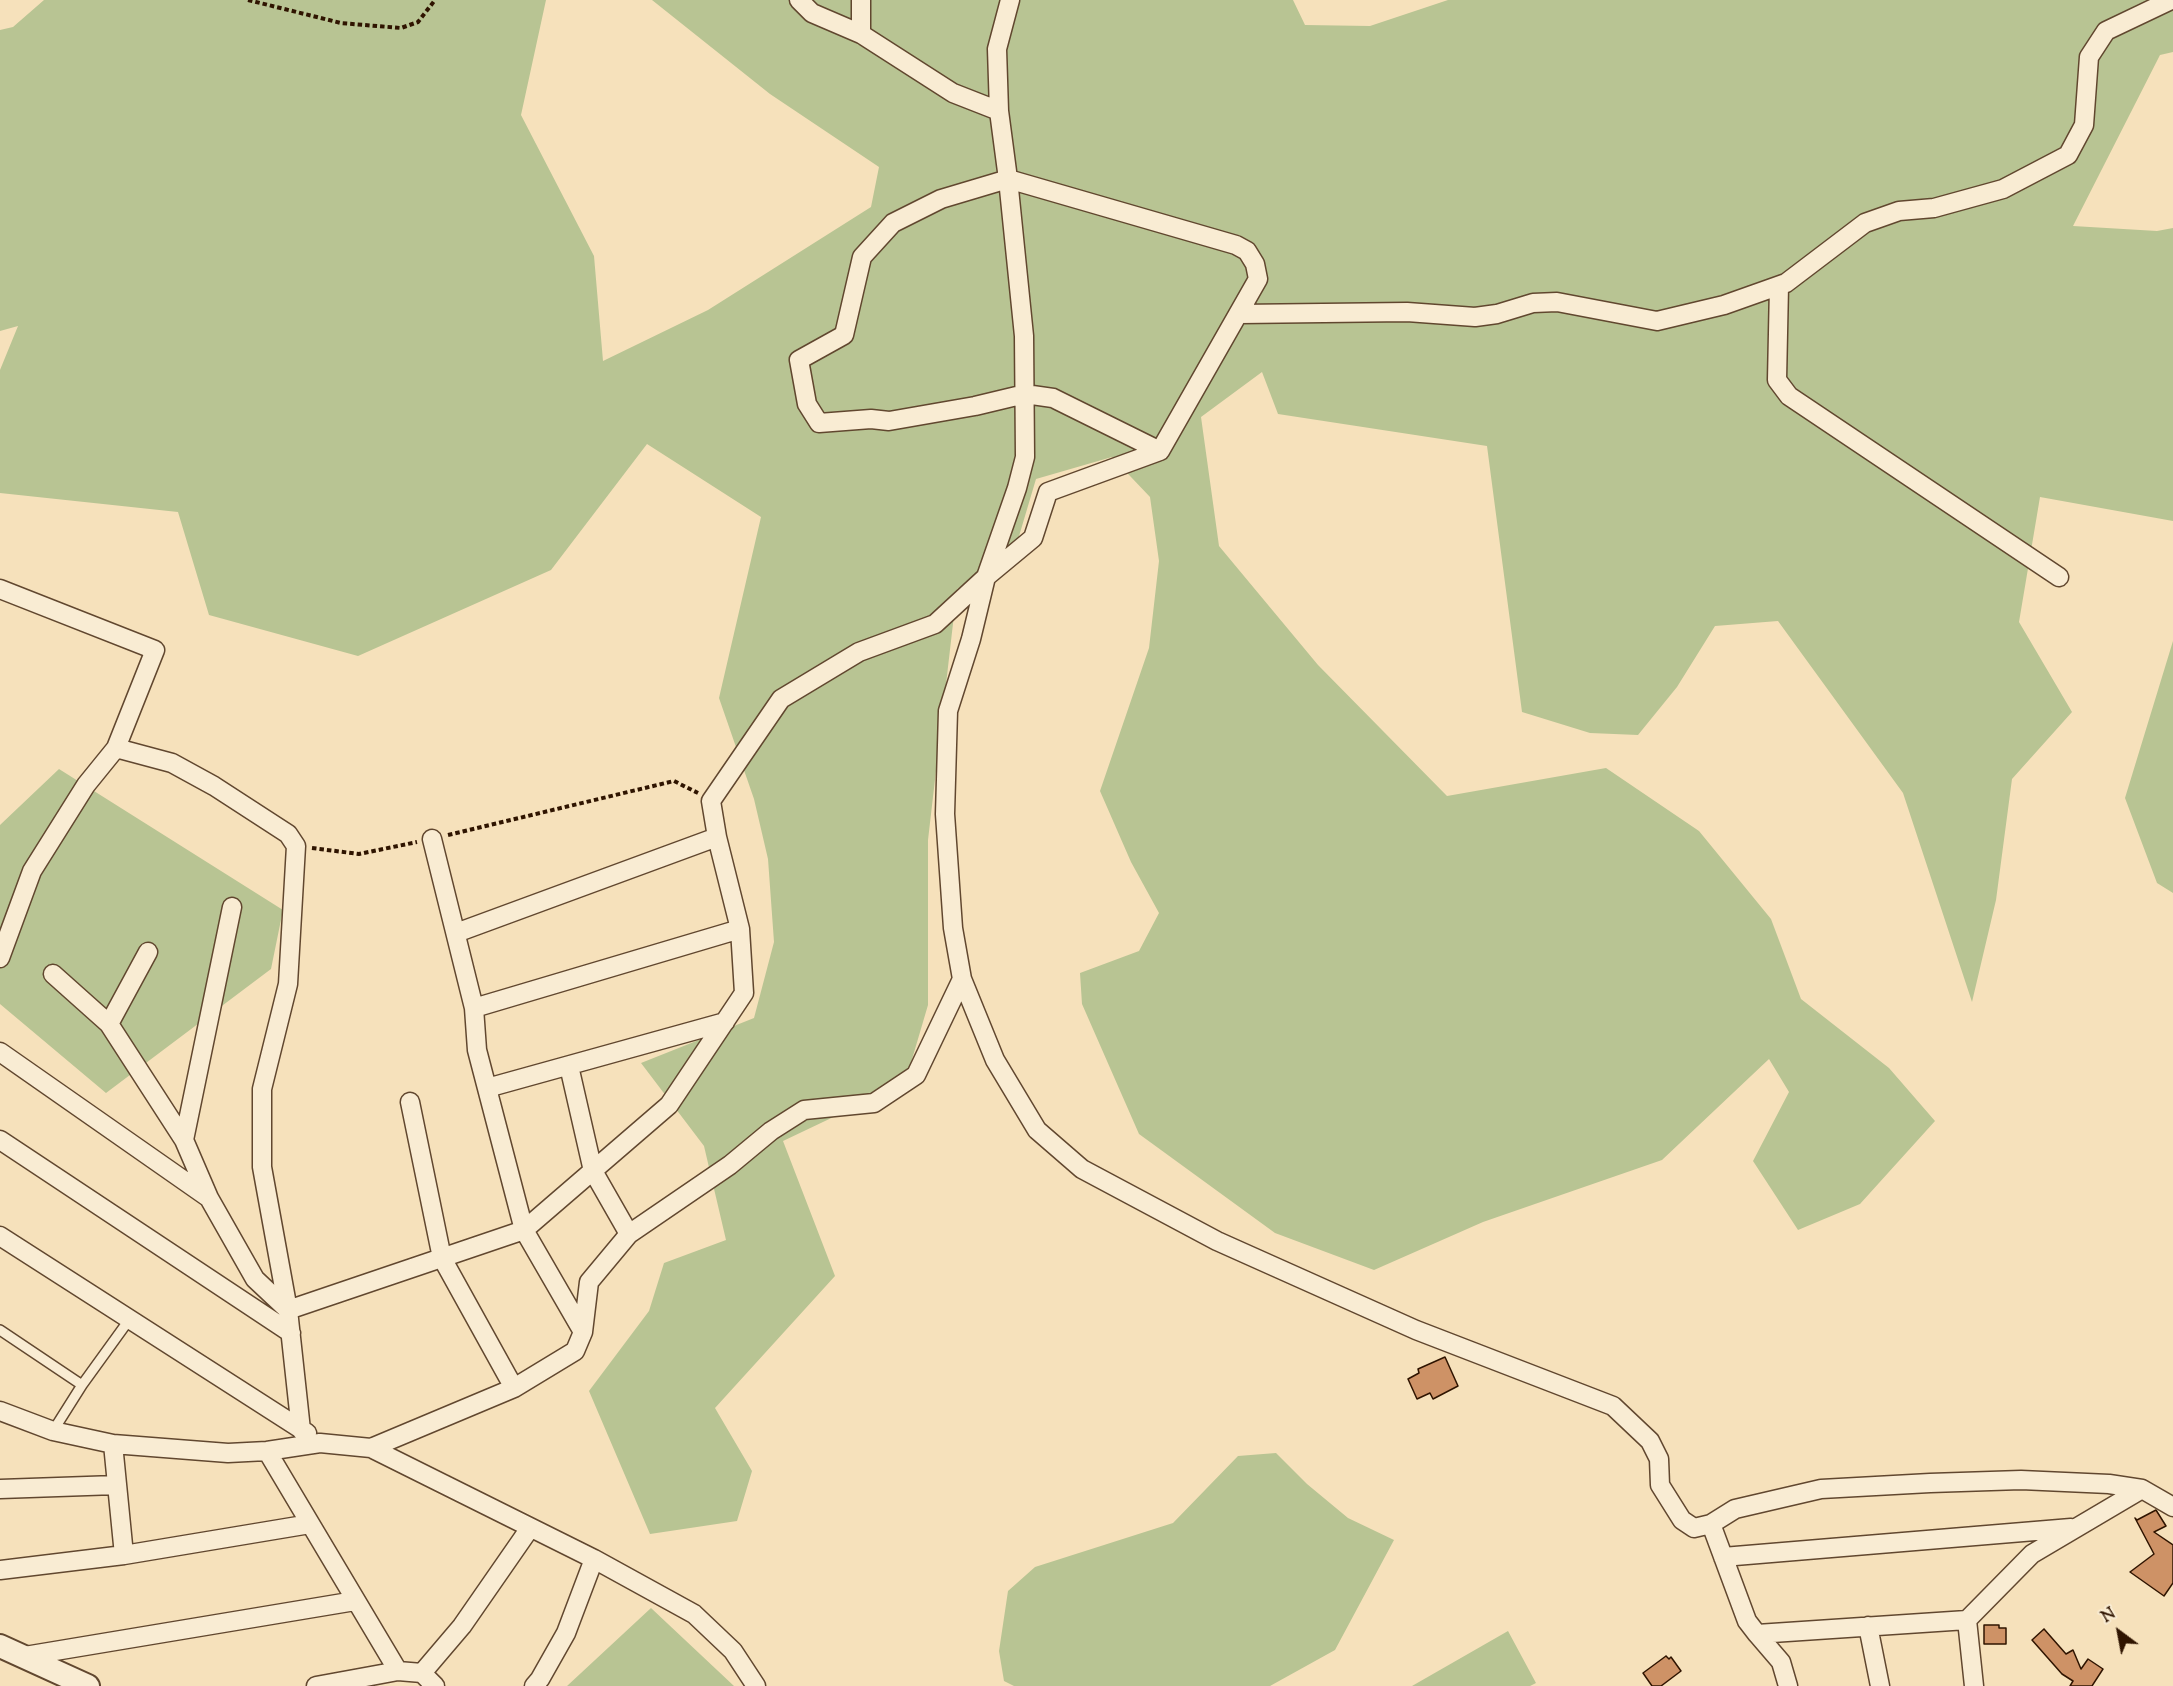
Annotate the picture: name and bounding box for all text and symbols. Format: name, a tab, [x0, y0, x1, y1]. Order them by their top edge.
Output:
north arrow	[2089, 1602, 2149, 1662]
text: N	[2098, 1603, 2121, 1629]

